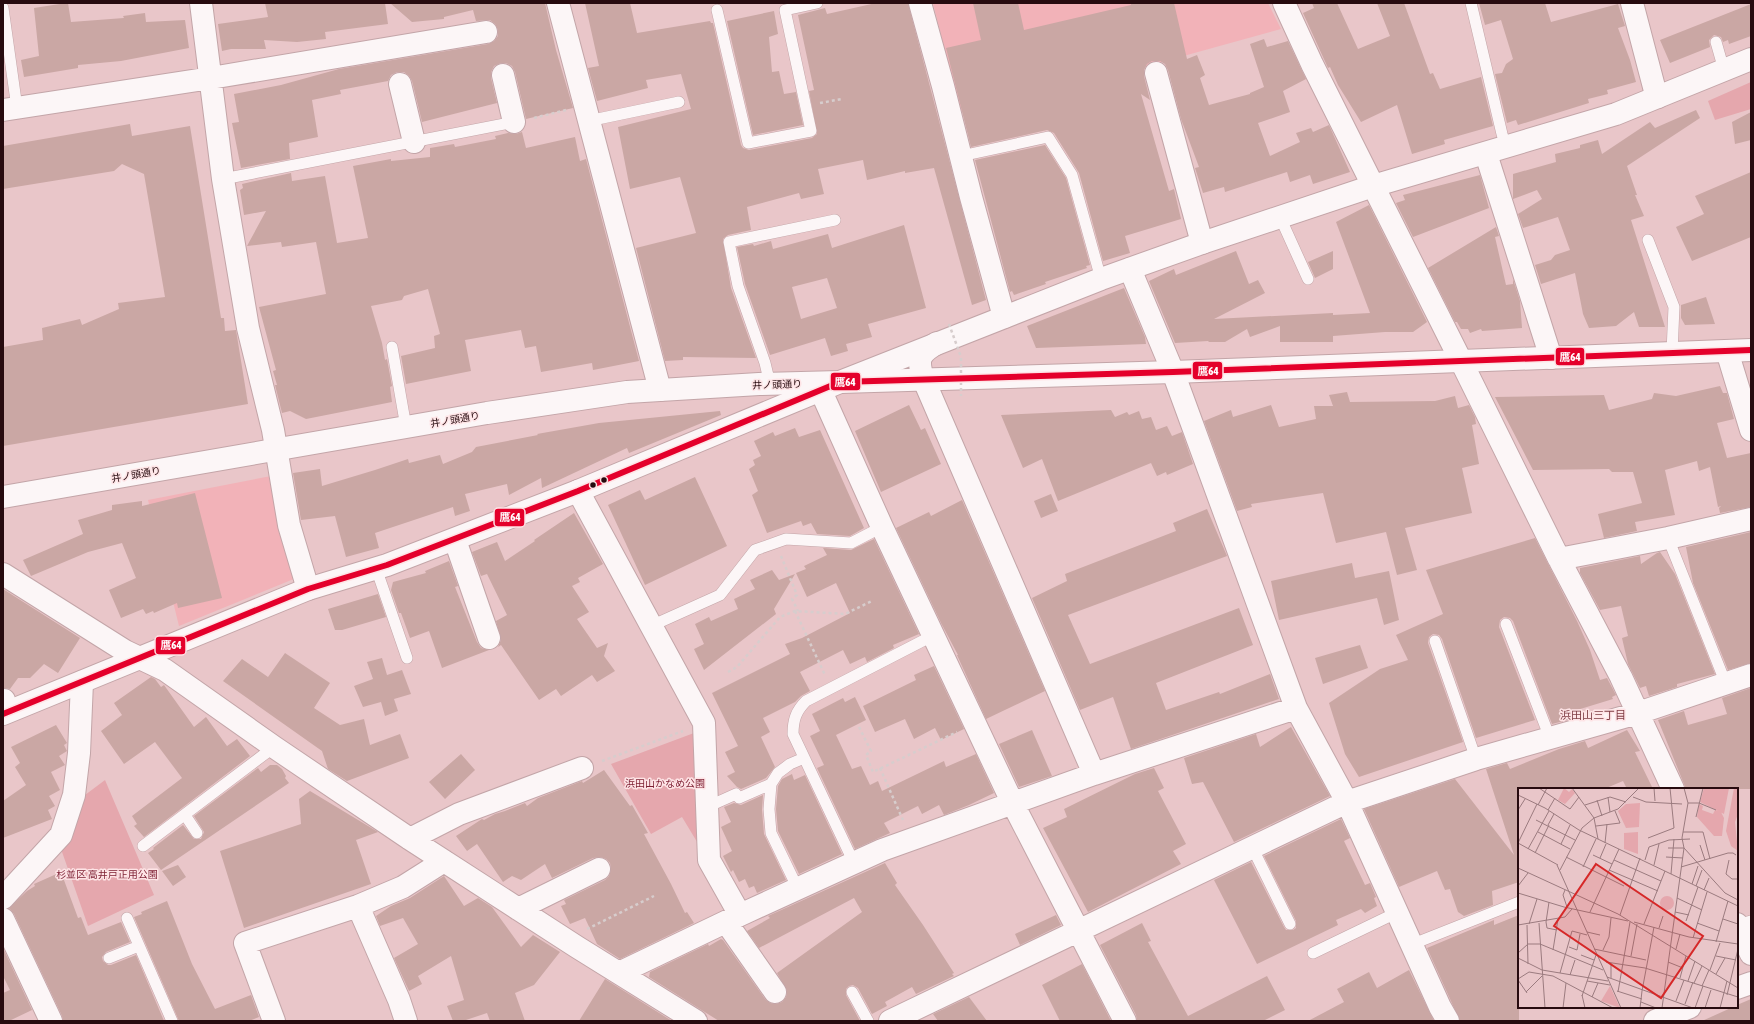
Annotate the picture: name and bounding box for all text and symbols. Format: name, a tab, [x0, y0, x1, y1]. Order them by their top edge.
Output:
line badge: 鷹64	[1555, 347, 1585, 366]
text: 鷹64	[1559, 351, 1581, 363]
line badge: 鷹64	[1192, 361, 1223, 380]
text: 鷹64	[1197, 365, 1219, 377]
line badge: 鷹64	[830, 372, 861, 391]
text: 鷹64	[834, 376, 856, 388]
street label: 井ノ頭通り	[752, 378, 802, 391]
street label: 井ノ頭通り	[430, 410, 481, 429]
street label: 井ノ頭通り	[111, 465, 162, 484]
unlabelled marker	[599, 475, 609, 485]
unlabelled marker	[588, 480, 598, 490]
line badge: 鷹64	[494, 508, 525, 527]
text: 鷹64	[499, 511, 521, 523]
line badge: 鷹64	[155, 636, 186, 655]
text: 鷹64	[160, 639, 182, 651]
district label: 浜田山三丁目	[1560, 709, 1626, 721]
park label: 浜田山かなめ公園	[625, 778, 705, 789]
inset map	[1518, 788, 1738, 1008]
park label: 杉並区 高井戸正用公園	[56, 869, 158, 880]

